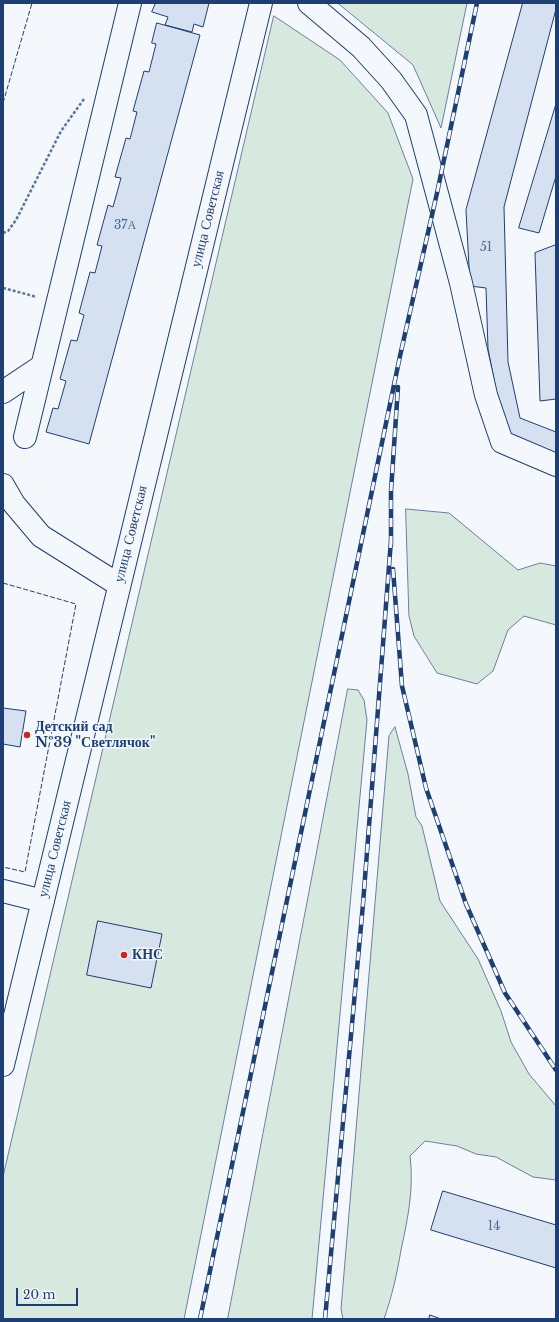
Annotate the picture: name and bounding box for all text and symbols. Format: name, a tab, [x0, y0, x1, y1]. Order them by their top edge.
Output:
street label: улица Советская	[188, 169, 228, 269]
house number: 37А	[114, 219, 136, 233]
house number: 51	[480, 241, 492, 255]
street label: улица Советская	[111, 484, 151, 584]
place label: Детский сад №39 "Светлячок"	[35, 719, 155, 752]
marker: Детский сад №39 "Светлячок"	[22, 730, 32, 740]
street label: улица Советская	[35, 799, 75, 899]
place label: КНС	[132, 947, 163, 963]
marker: КНС	[119, 950, 129, 960]
house number: 14	[488, 1220, 500, 1234]
scale bar	[18, 1280, 80, 1306]
text: 20 m	[23, 1287, 55, 1302]

